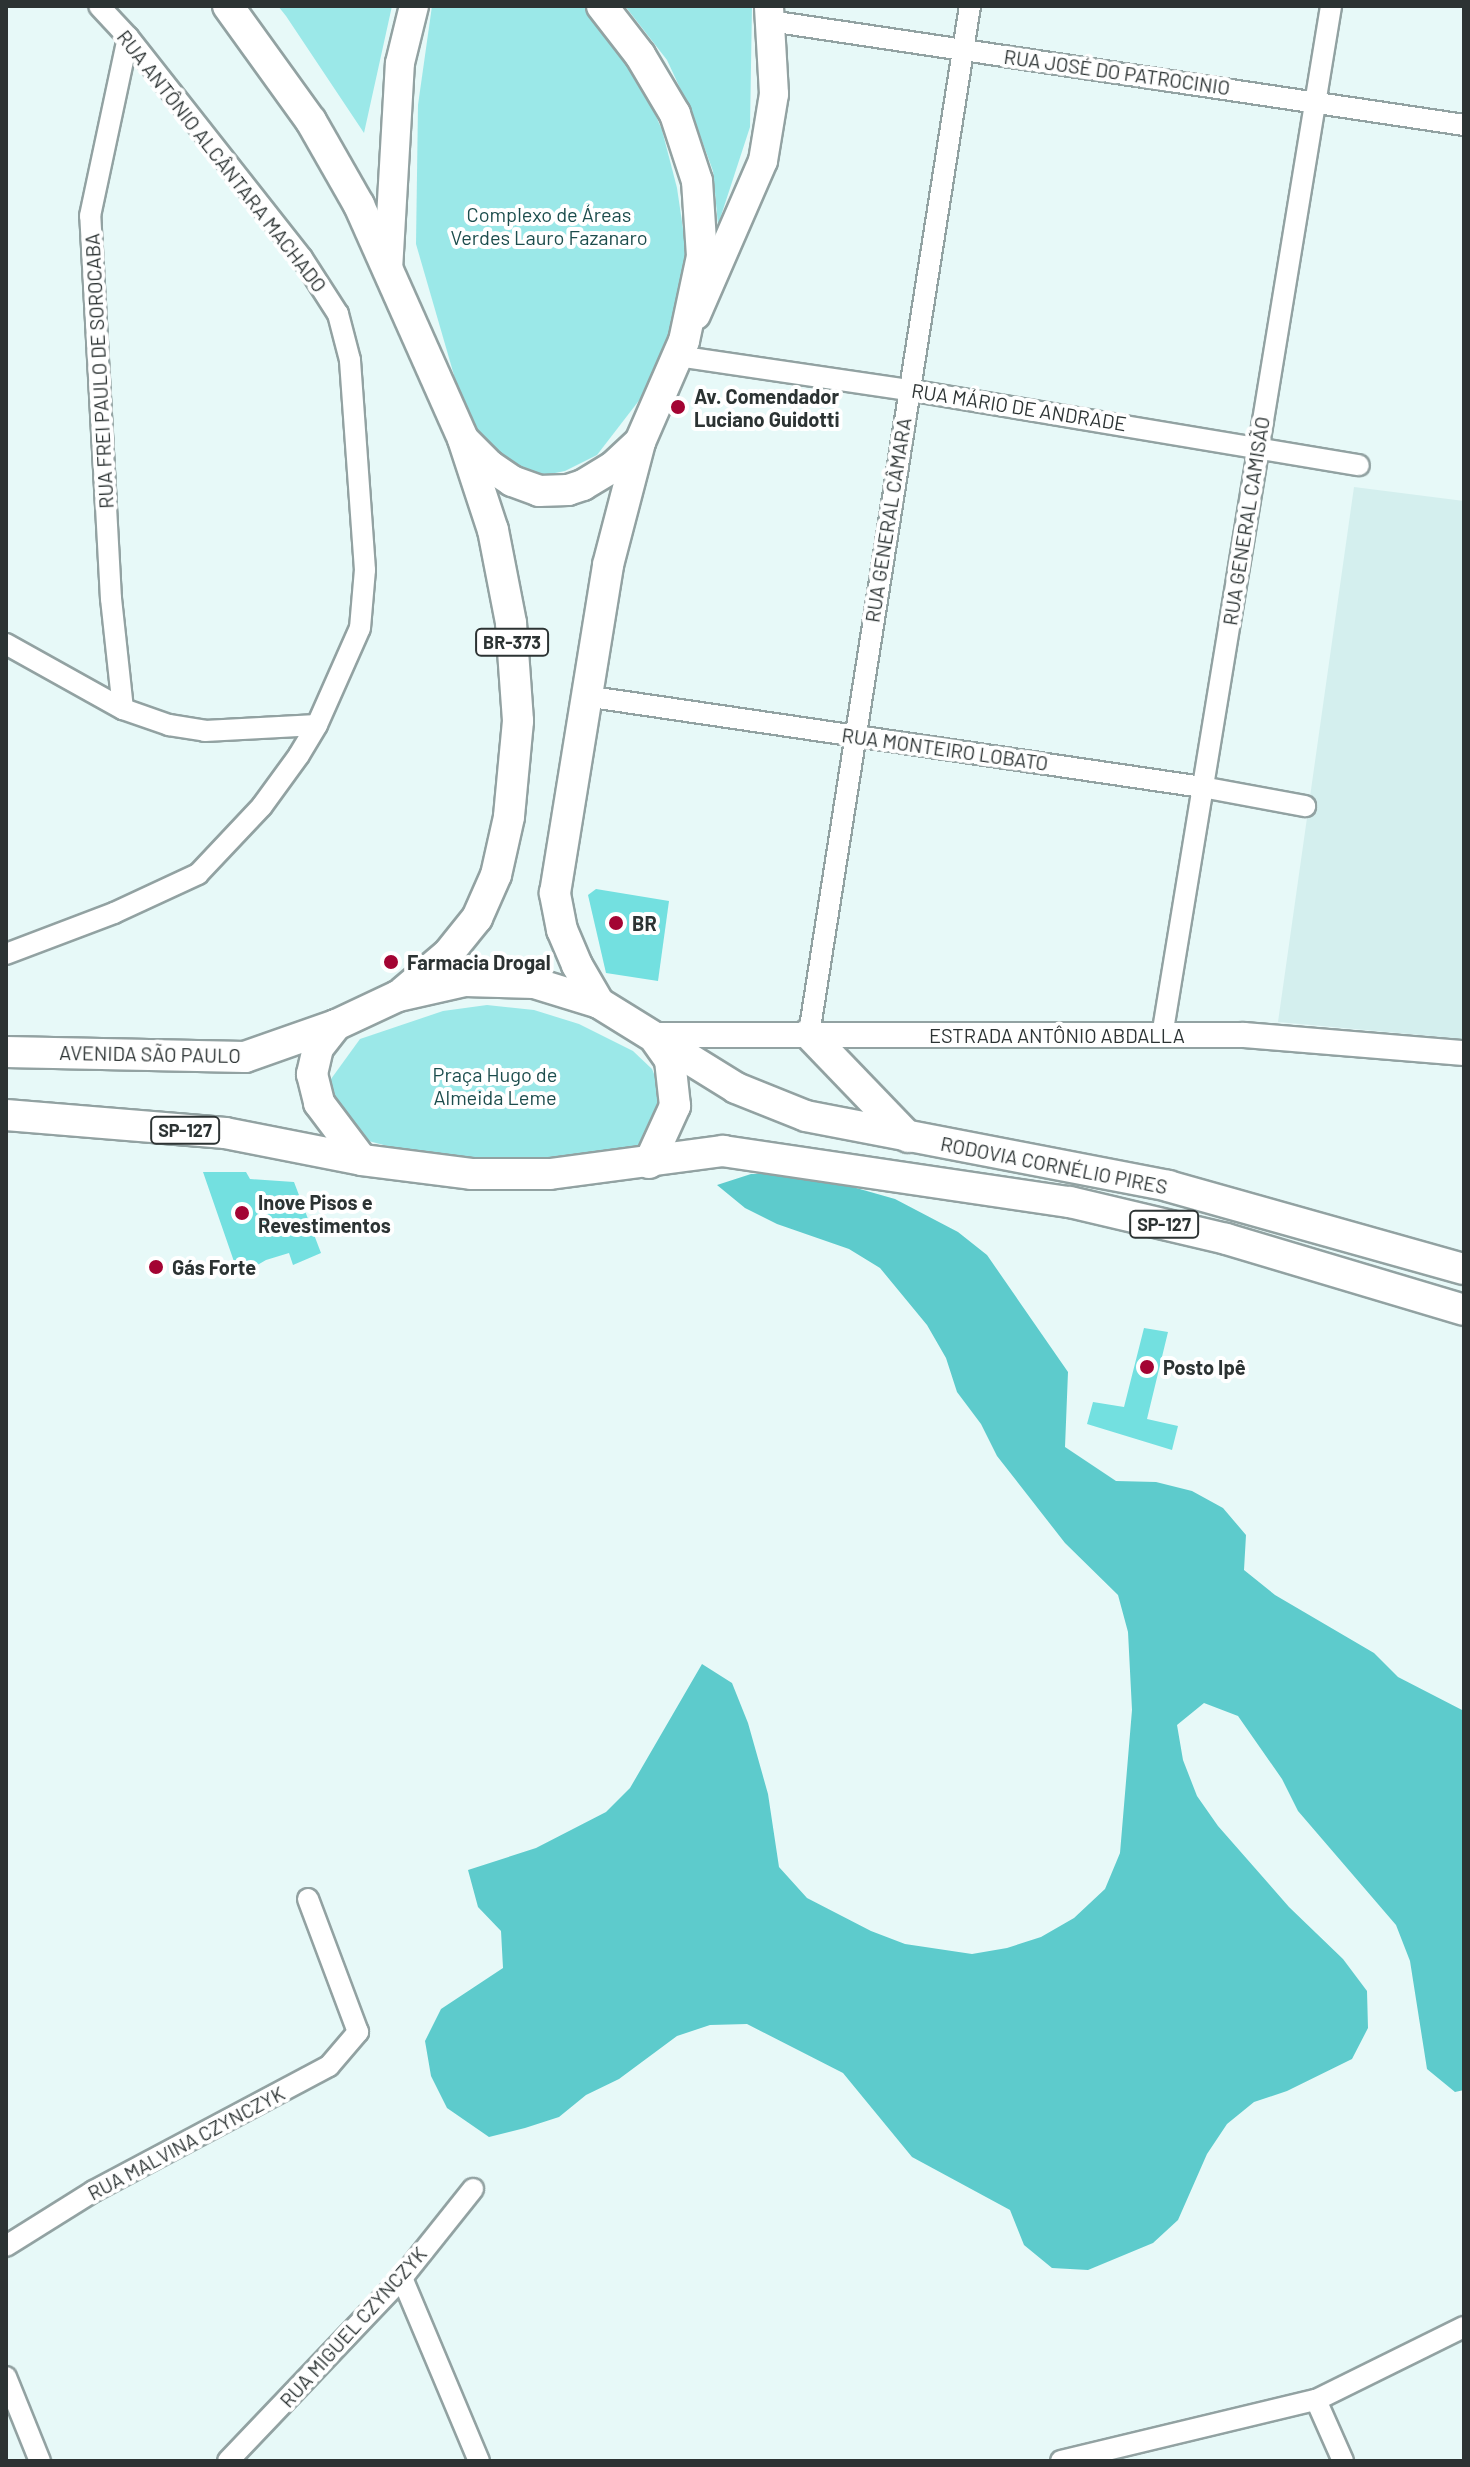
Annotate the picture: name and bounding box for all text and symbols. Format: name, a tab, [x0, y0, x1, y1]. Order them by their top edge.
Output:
street label: RUA ANTÔNIO ALCÂNTARA MACHADO	[112, 25, 332, 297]
street label: RUA JOSÉ DO PATROCINIO	[1002, 44, 1232, 100]
park label: Complexo de Áreas Verdes Lauro Fazanaro	[450, 202, 648, 249]
street label: RUA FREI PAULO DE SOROCABA	[80, 233, 118, 509]
street label: RUA MÁRIO DE ANDRADE	[910, 378, 1128, 436]
place label: Av. Comendador Luciano Guidotti	[694, 384, 839, 431]
marker: Av. Comendador Luciano Guidotti	[669, 398, 687, 416]
street label: RUA GENERAL CAMISÃO	[1218, 415, 1274, 627]
street label: RUA GENERAL CÂMARA	[860, 416, 916, 624]
road number: BR-373	[474, 628, 550, 656]
street label: RUA MONTEIRO LOBATO	[840, 723, 1050, 775]
place label: BR	[632, 911, 657, 935]
marker: BR	[607, 914, 625, 932]
place label: Farmacia Drogal	[407, 950, 551, 974]
marker: Farmacia Drogal	[382, 953, 400, 971]
street label: ESTRADA ANTÔNIO ABDALLA	[929, 1023, 1185, 1047]
street label: AVENIDA SÃO PAULO	[59, 1040, 241, 1068]
park label: Praça Hugo de Almeida Leme	[433, 1062, 557, 1109]
road number: SP-127	[149, 1116, 221, 1144]
street label: RODOVIA CORNÉLIO PIRES	[939, 1131, 1169, 1199]
place label: Inove Pisos e Revestimentos	[258, 1190, 391, 1237]
marker: Inove Pisos e Revestimentos	[233, 1204, 251, 1222]
road number: SP-127	[1128, 1210, 1200, 1238]
place label: Gás Forte	[172, 1255, 256, 1279]
marker: Gás Forte	[147, 1258, 165, 1276]
place label: Posto Ipê	[1163, 1355, 1246, 1379]
marker: Posto Ipê	[1138, 1358, 1156, 1376]
street label: RUA MALVINA CZYNCZYK	[84, 2081, 288, 2205]
street label: RUA MIGUEL CZYNCZYK	[275, 2242, 431, 2412]

